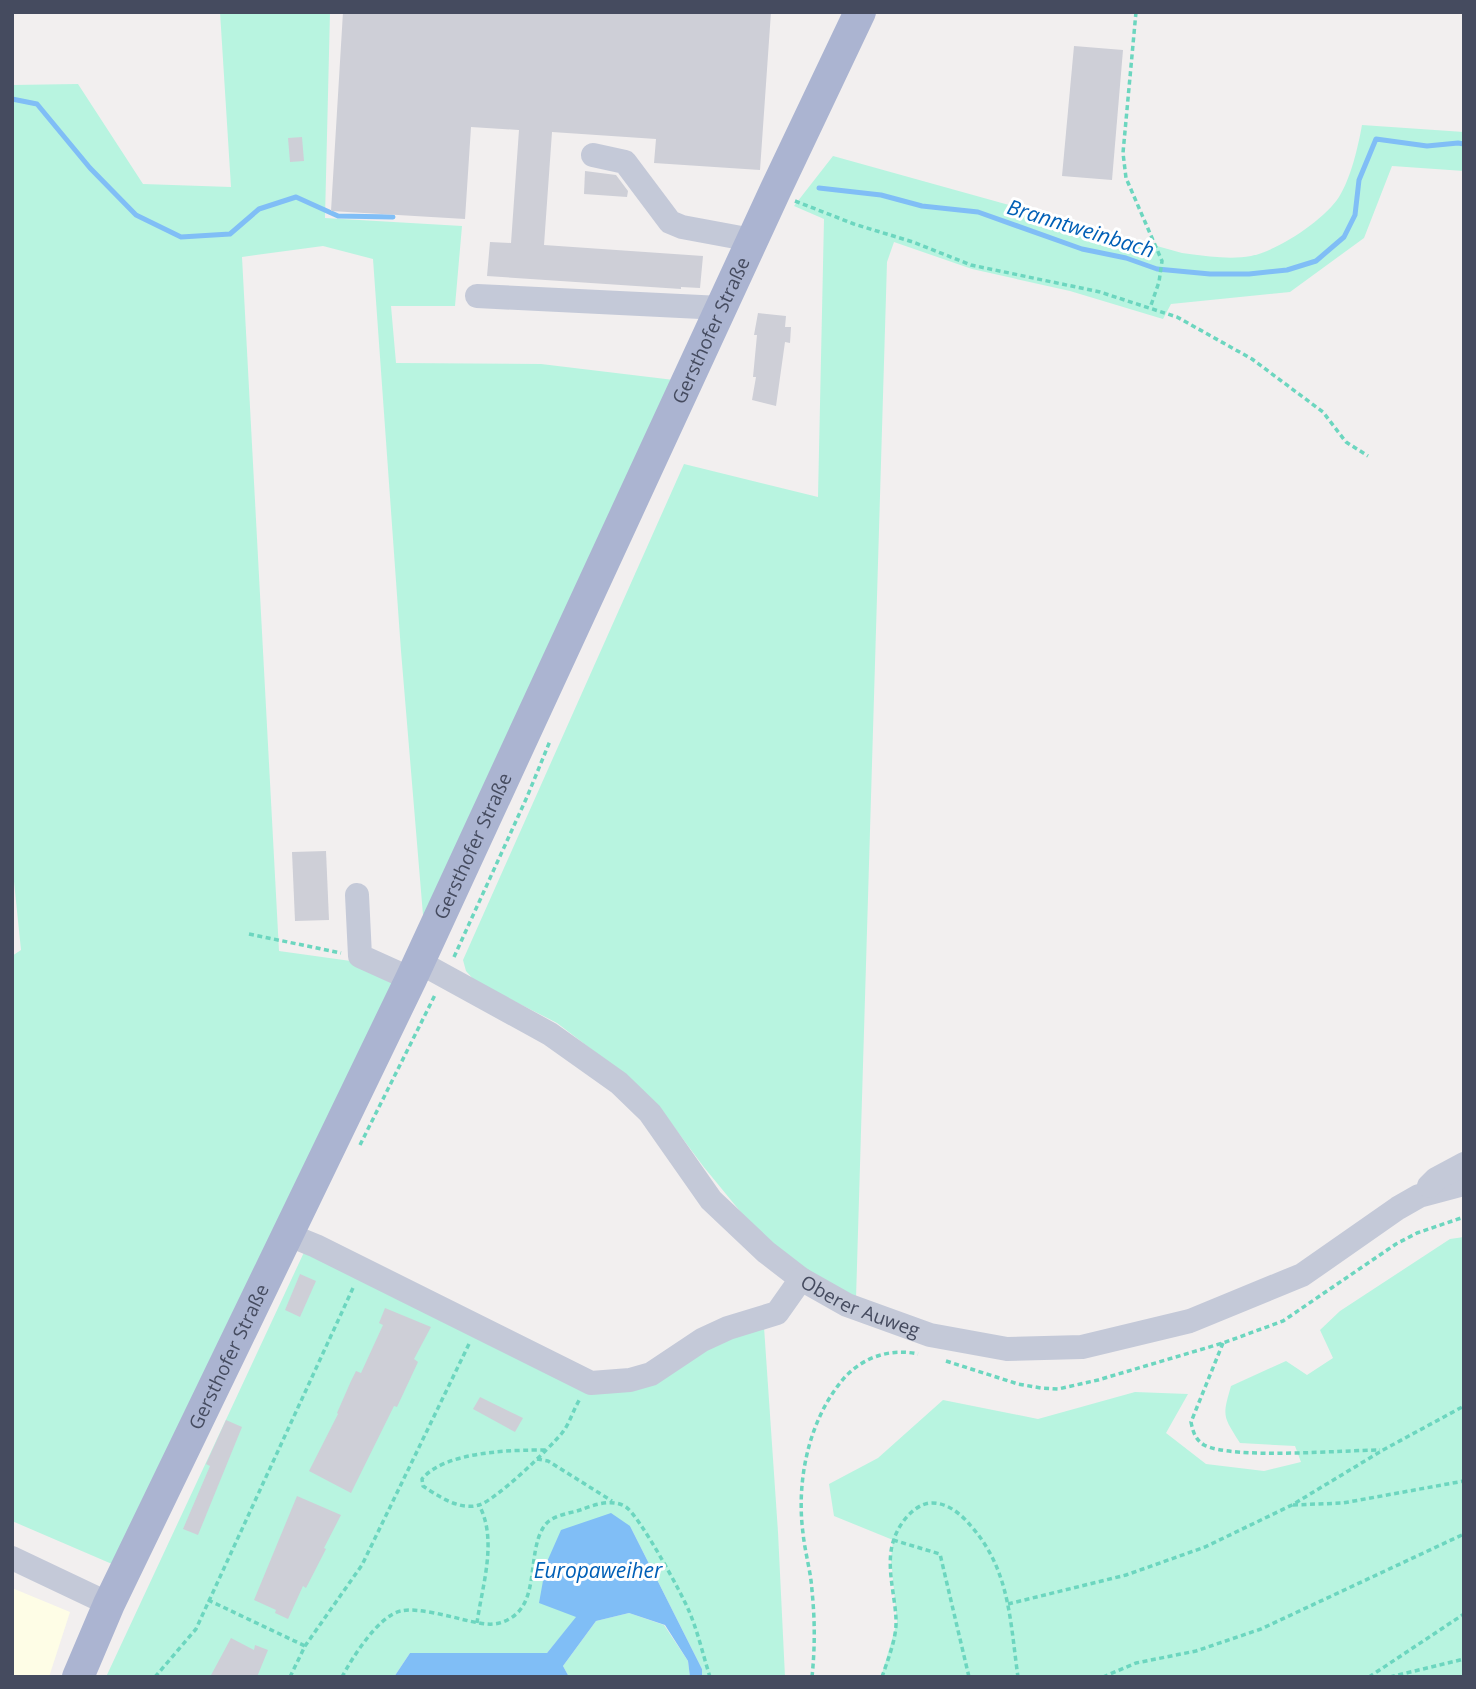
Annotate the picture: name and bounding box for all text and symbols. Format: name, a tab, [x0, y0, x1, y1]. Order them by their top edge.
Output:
water label: Branntweinbach	[1004, 192, 1158, 264]
street label: Gersthofer Straße	[666, 253, 756, 408]
street label: Gersthofer Straße	[427, 768, 518, 924]
street label: Oberer Auweg	[796, 1269, 923, 1343]
street label: Gersthofer Straße	[182, 1279, 275, 1434]
water label: Europaweiher	[534, 1556, 663, 1584]

